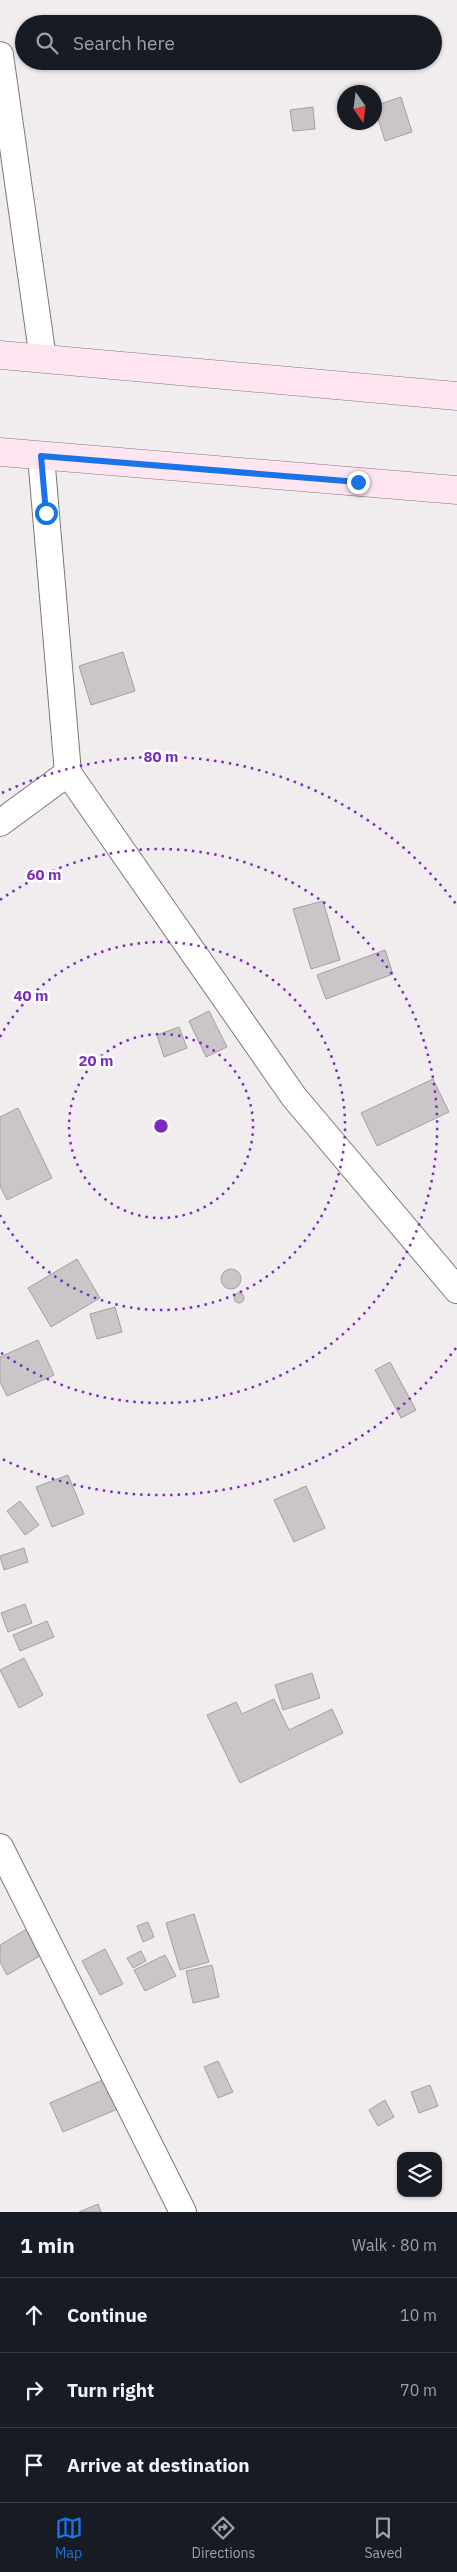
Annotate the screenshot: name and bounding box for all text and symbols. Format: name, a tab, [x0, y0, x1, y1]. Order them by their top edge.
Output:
search box	[15, 15, 442, 70]
icon: search	[33, 29, 61, 57]
text: Search here	[73, 31, 175, 55]
north arrow	[337, 85, 382, 130]
route end	[347, 471, 370, 494]
route start	[35, 502, 58, 525]
text: 80 m	[144, 747, 178, 766]
text: 60 m	[27, 865, 61, 884]
text: 40 m	[14, 986, 48, 1005]
text: 20 m	[79, 1051, 113, 1070]
centre of rings	[152, 1117, 170, 1135]
map controls	[397, 2152, 442, 2197]
button: layers	[397, 2152, 442, 2197]
text: 1 min	[20, 2231, 75, 2259]
text: Walk · 80 m	[352, 2235, 437, 2255]
icon: ahead	[20, 2301, 48, 2329]
text: Continue	[67, 2303, 147, 2327]
text: 10 m	[400, 2305, 437, 2325]
icon: right	[20, 2376, 48, 2404]
text: Turn right	[67, 2378, 154, 2402]
text: 70 m	[400, 2380, 437, 2400]
icon: arrive	[20, 2451, 48, 2479]
text: Arrive at destination	[67, 2453, 250, 2477]
tab: Map	[55, 2514, 83, 2562]
tab: Directions	[192, 2514, 255, 2562]
tab: Saved	[364, 2514, 402, 2562]

